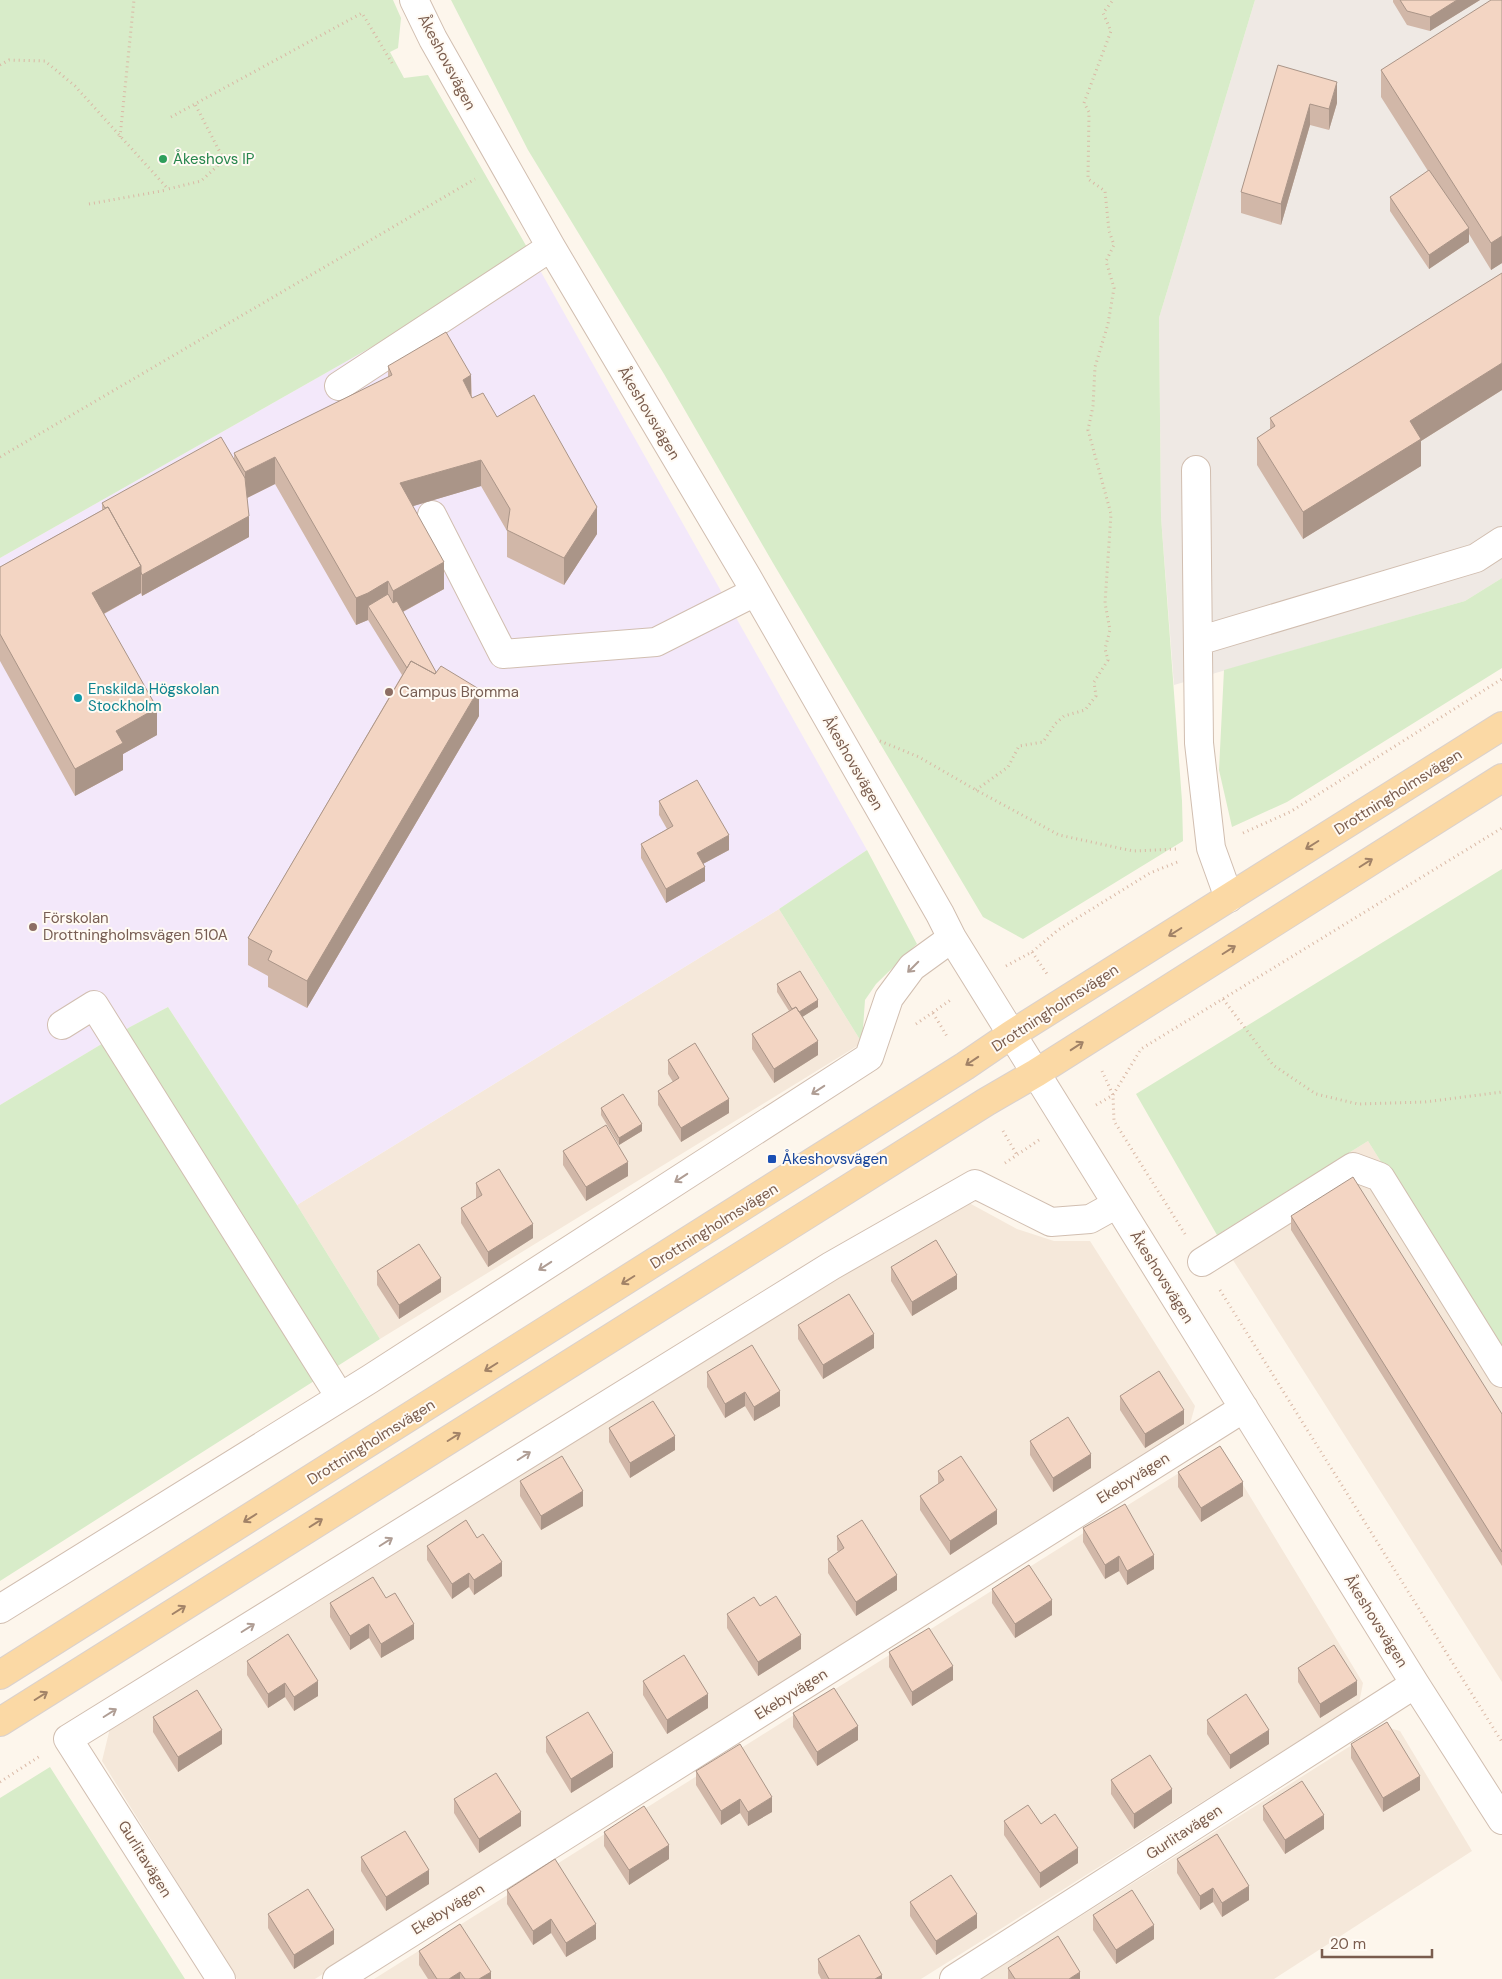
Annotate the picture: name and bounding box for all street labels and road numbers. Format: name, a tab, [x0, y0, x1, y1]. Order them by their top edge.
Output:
street label: Åkeshovsvägen	[413, 11, 481, 113]
street label: Åkeshovsvägen	[613, 363, 685, 463]
street label: Åkeshovsvägen	[818, 712, 888, 814]
street label: Drottningholmsvägen	[1330, 744, 1466, 840]
street label: Drottningholmsvägen	[988, 959, 1122, 1057]
street label: Drottningholmsvägen	[646, 1178, 782, 1274]
street label: Åkeshovsvägen	[1126, 1227, 1198, 1327]
street label: Drottningholmsvägen	[303, 1394, 439, 1490]
street label: Ekebyvägen	[1093, 1448, 1173, 1508]
street label: Åkeshovsvägen	[1340, 1571, 1412, 1671]
street label: Ekebyvägen	[751, 1664, 831, 1724]
street label: Gurlitavägen	[1142, 1800, 1226, 1864]
street label: Gurlitavägen	[113, 1817, 177, 1901]
street label: Ekebyvägen	[408, 1879, 488, 1939]

